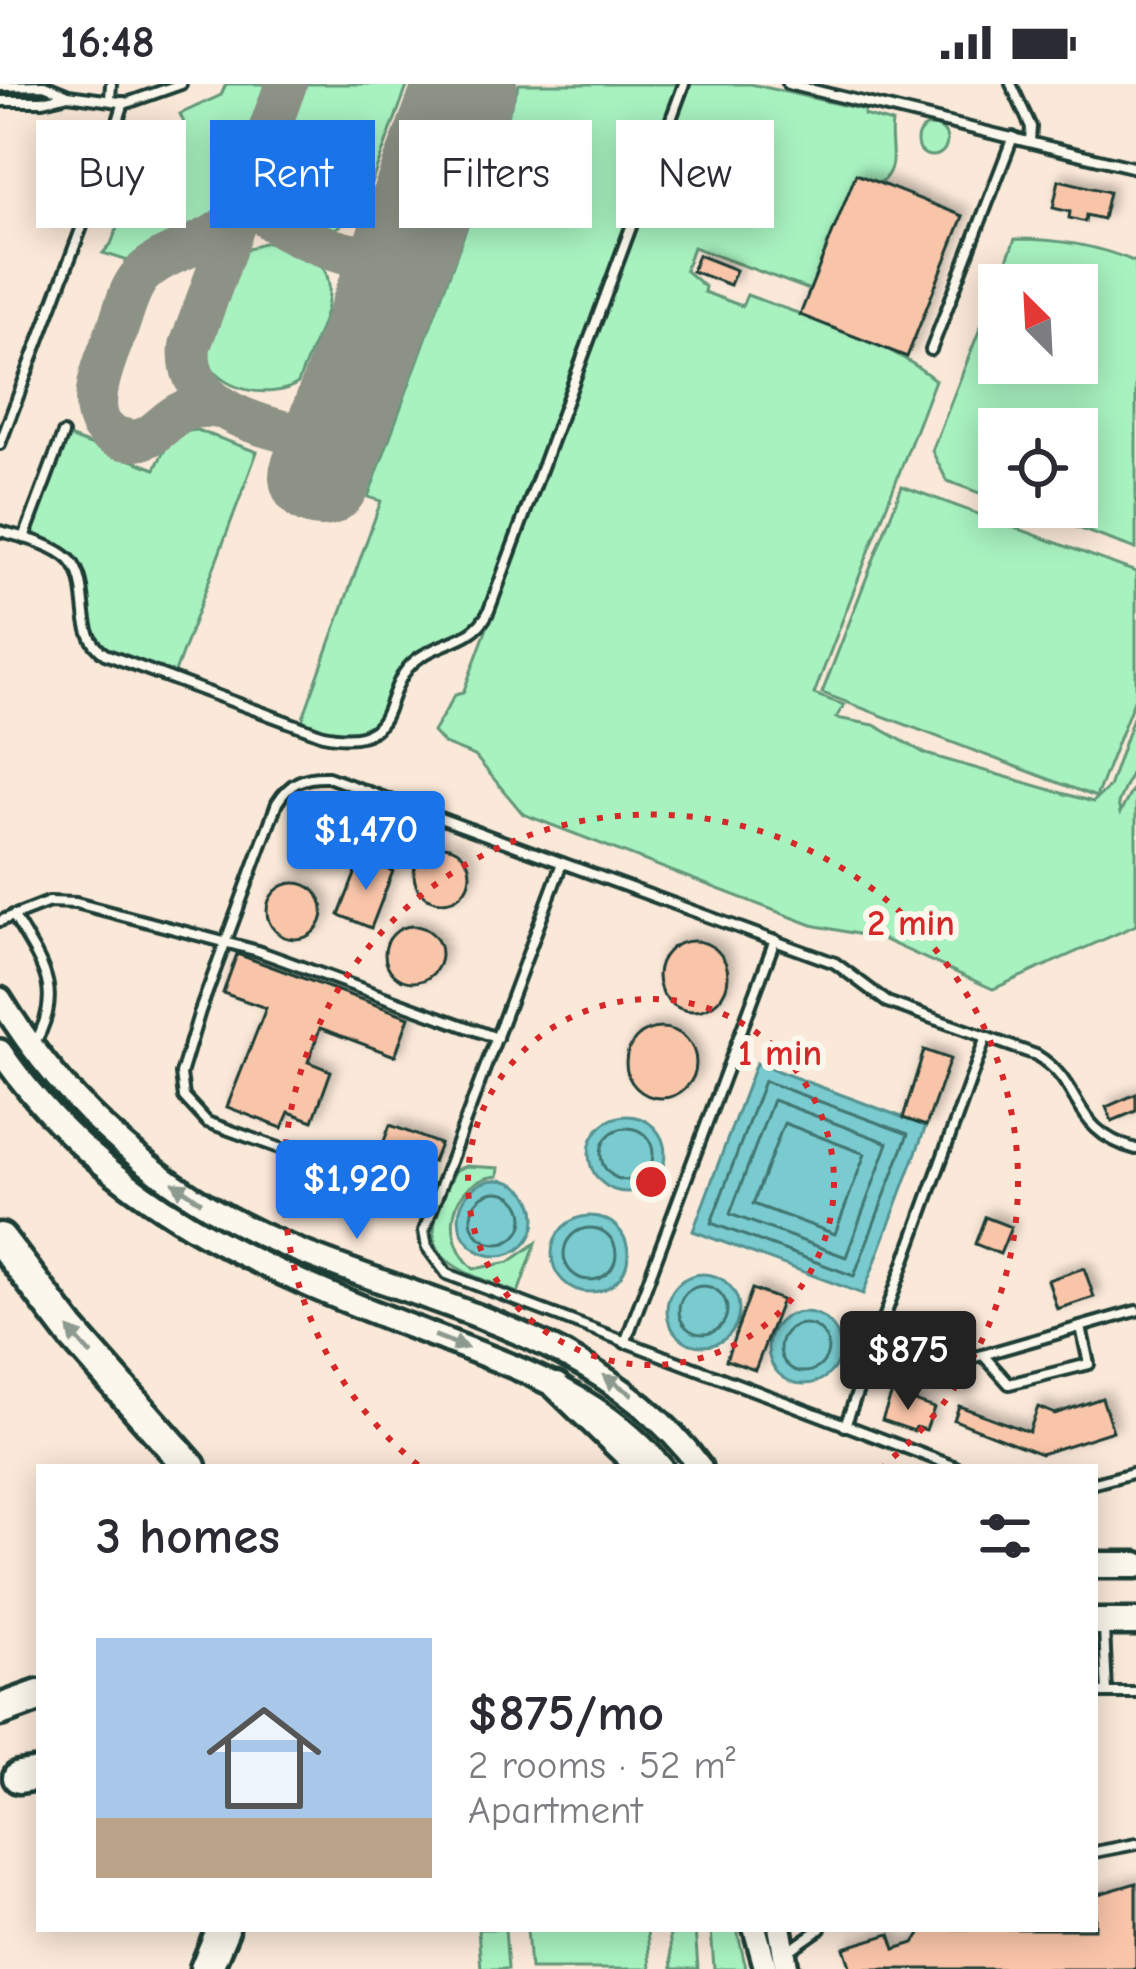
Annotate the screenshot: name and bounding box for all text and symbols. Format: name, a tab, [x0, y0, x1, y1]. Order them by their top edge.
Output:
text: 16:48	[60, 16, 155, 68]
chip: Buy	[36, 120, 186, 228]
chip: Rent	[210, 120, 375, 228]
chip: Filters	[399, 120, 592, 228]
chip: New	[616, 120, 774, 228]
north arrow	[978, 264, 1098, 384]
map controls	[978, 264, 1098, 528]
button: locate	[978, 408, 1098, 528]
pin: $1,470	[268, 791, 464, 893]
text: $1,470	[314, 807, 418, 852]
text: 2 min	[867, 903, 955, 944]
text: 1 min	[738, 1033, 822, 1074]
pin: $1,920	[259, 1140, 455, 1242]
text: $1,920	[303, 1156, 411, 1201]
centre of rings	[630, 1161, 672, 1203]
one-way arrow	[170, 1181, 203, 1204]
pin: $875	[837, 1311, 979, 1413]
one-way arrow	[67, 1327, 93, 1357]
text: $875	[867, 1327, 949, 1372]
one-way arrow	[434, 1334, 470, 1353]
one-way arrow	[602, 1373, 634, 1397]
icon: filters	[972, 1503, 1038, 1569]
text: 3 homes	[96, 1507, 280, 1566]
text: $875/mo	[468, 1684, 664, 1743]
icon: home	[192, 1686, 336, 1830]
text: 2 rooms · 52 m²	[468, 1743, 735, 1788]
text: Apartment	[468, 1788, 643, 1833]

